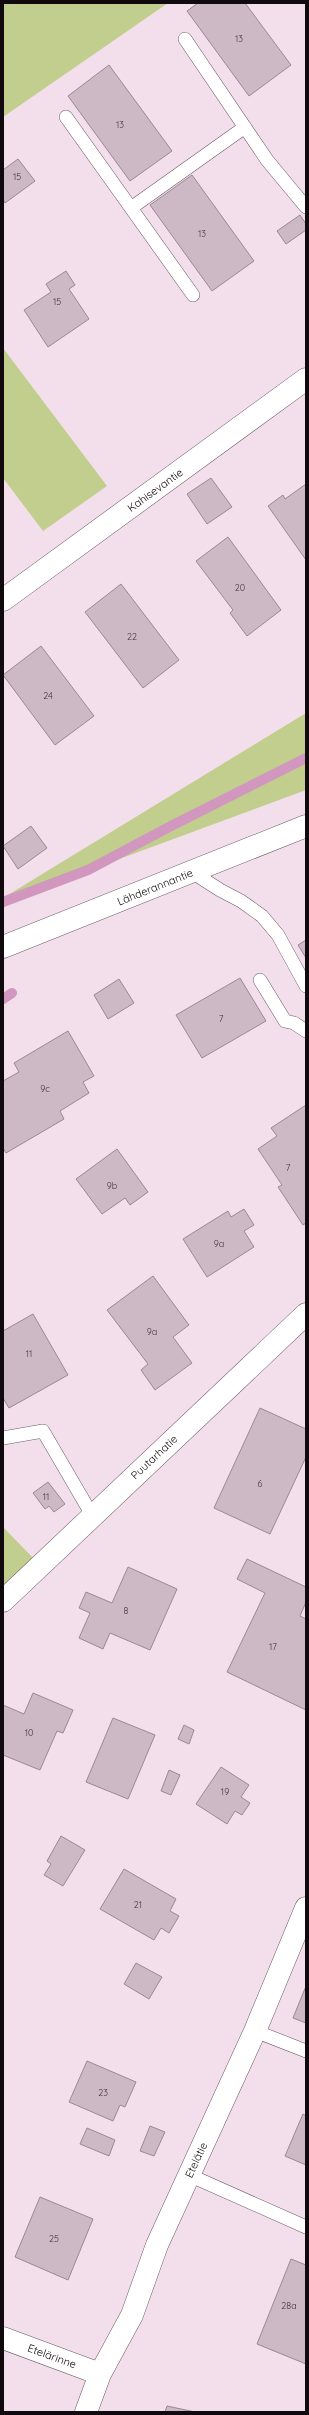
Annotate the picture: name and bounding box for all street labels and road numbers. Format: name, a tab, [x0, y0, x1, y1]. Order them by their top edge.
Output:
street label: Kahisevantie	[125, 465, 185, 515]
street label: Lähderannantie	[115, 865, 195, 909]
street label: Puutarhatie	[128, 1432, 180, 1482]
street label: Etelätie	[182, 2140, 210, 2180]
street label: Etelärinne	[26, 2341, 78, 2371]

